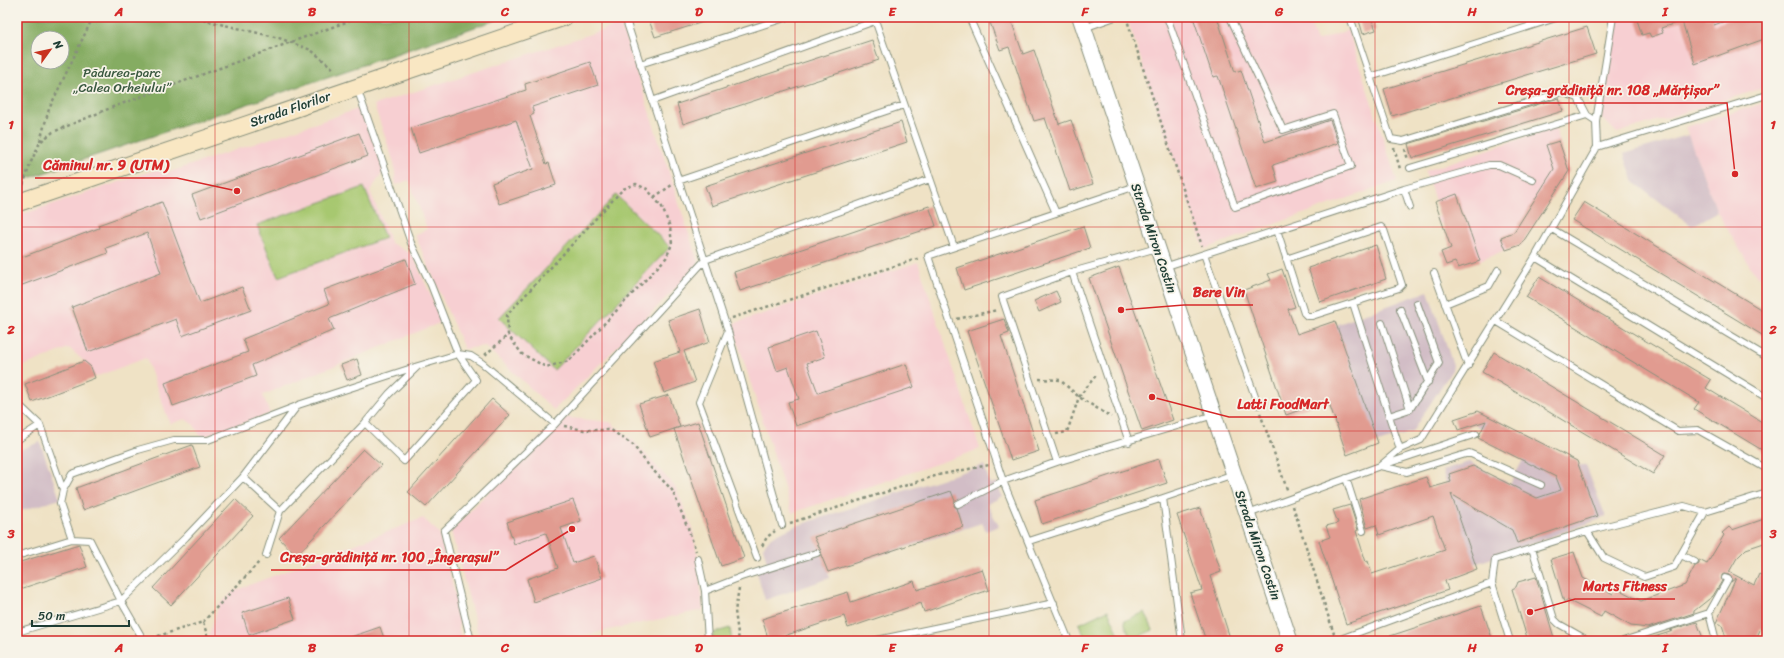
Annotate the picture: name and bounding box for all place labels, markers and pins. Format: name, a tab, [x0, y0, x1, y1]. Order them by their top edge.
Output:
callout: Creșa-grădiniță nr. 108 „Mărțișor”	[1498, 77, 1727, 103]
callout: Căminul nr. 9 (UTM)	[35, 152, 177, 178]
callout: Bere Vin	[1184, 279, 1253, 305]
callout: Latti FoodMart	[1229, 391, 1337, 417]
callout: Creșa-grădiniță nr. 100 „Îngerașul”	[271, 544, 506, 570]
callout: Marts Fitness	[1575, 573, 1675, 599]

